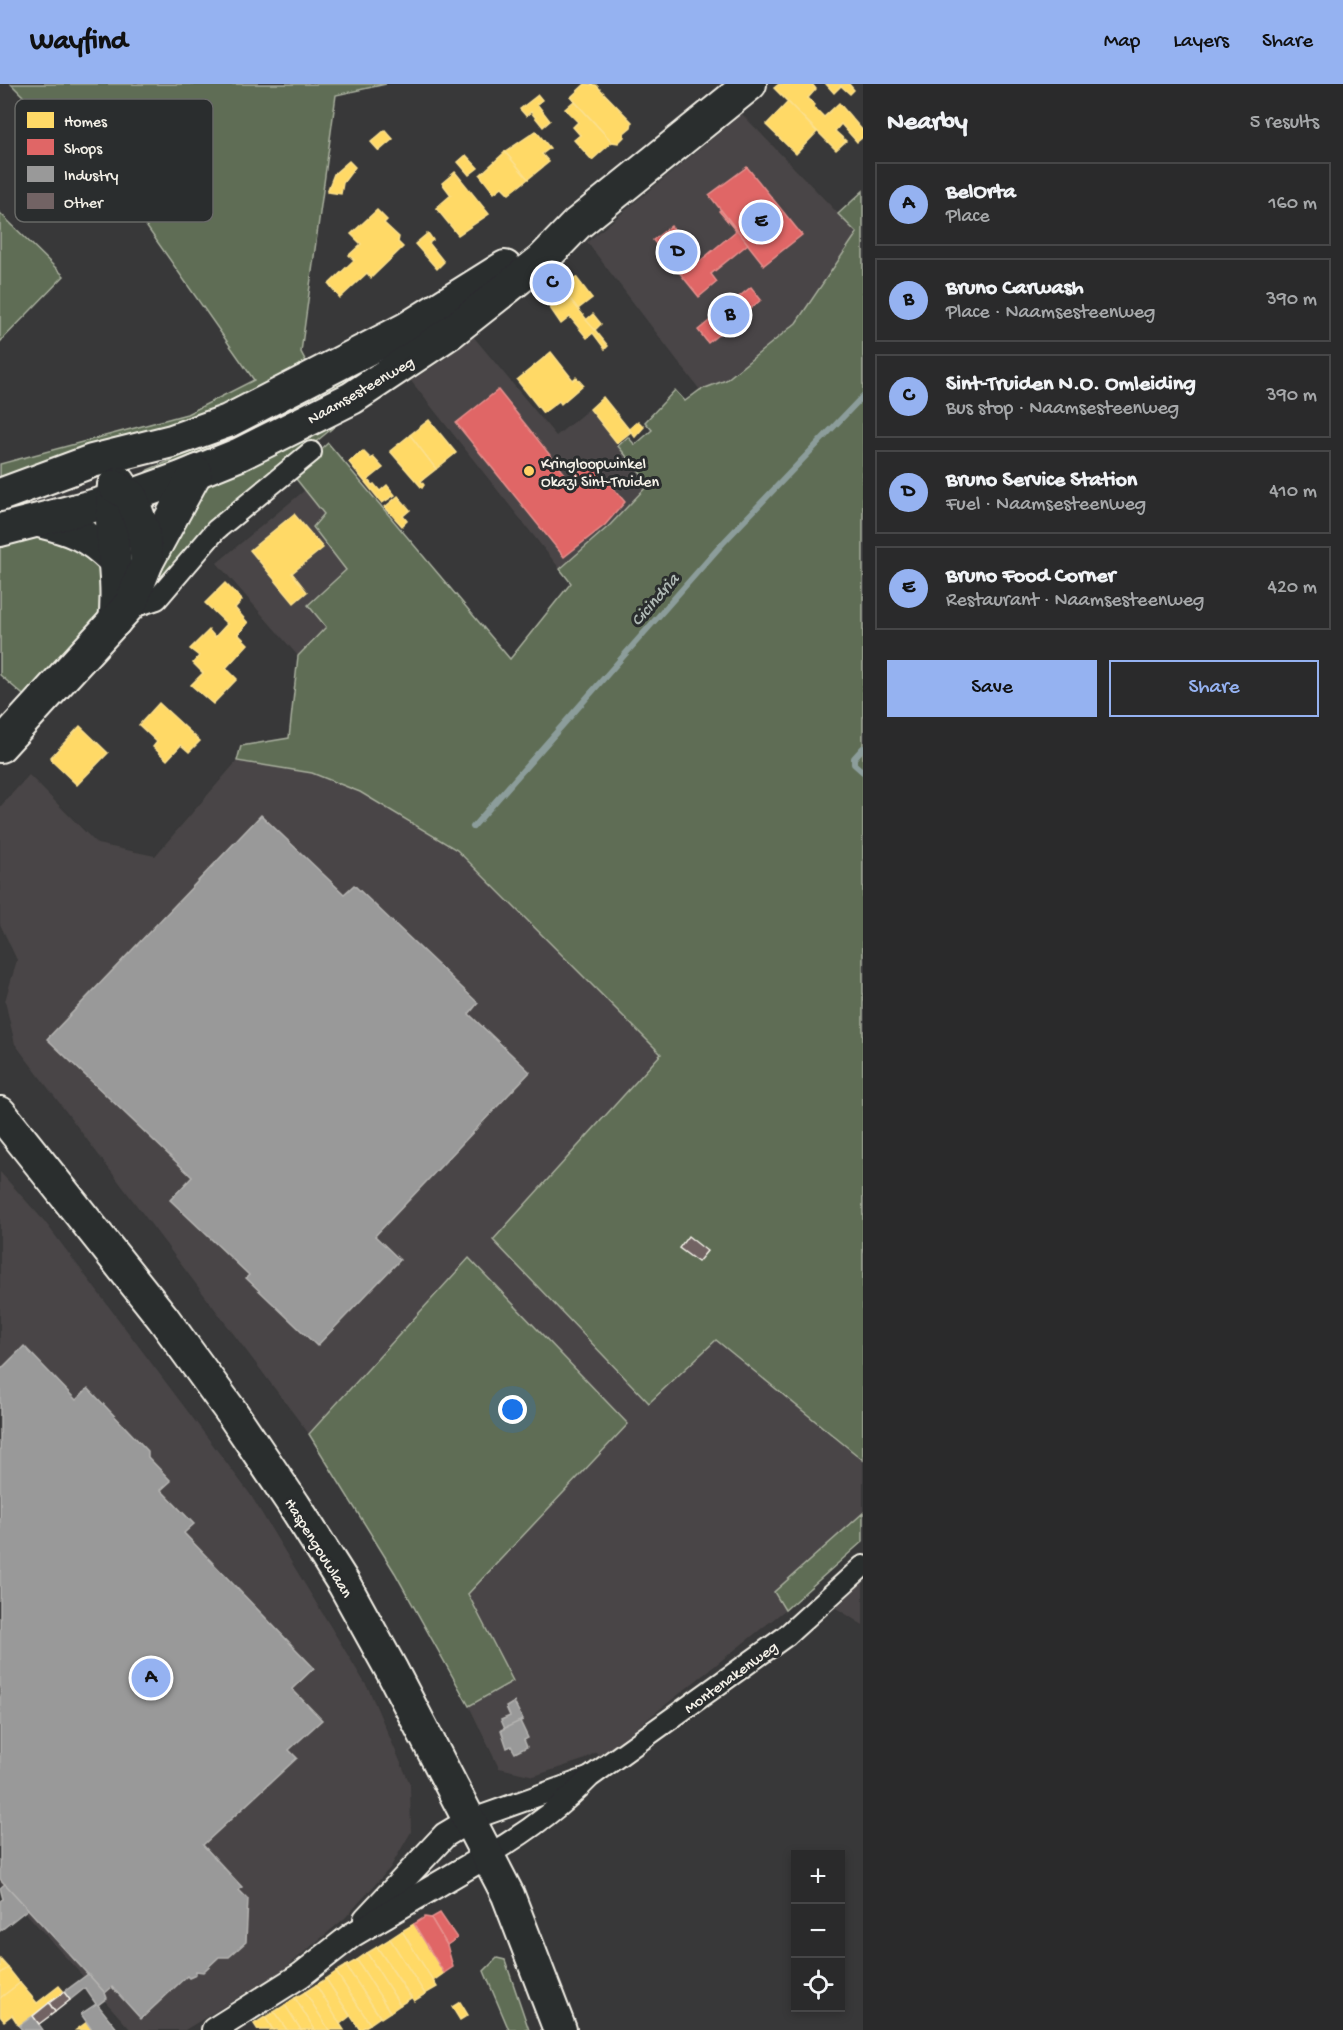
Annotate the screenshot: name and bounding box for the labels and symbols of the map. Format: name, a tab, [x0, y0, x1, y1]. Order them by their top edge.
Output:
legend	[15, 99, 213, 222]
text: Homes	[64, 114, 108, 133]
text: Shops	[64, 141, 103, 160]
text: Industry	[64, 168, 118, 187]
text: Other	[64, 195, 104, 214]
pin: E	[742, 200, 780, 244]
pin: D	[658, 230, 698, 274]
pin: C	[532, 260, 572, 306]
pin: B	[710, 292, 750, 338]
street label: Naamsesteenweg	[305, 354, 418, 430]
place label: Kringloopwinkel Okazi Sint-Truiden	[541, 456, 659, 493]
marker: Kringloopwinkel Okazi Sint-Truiden	[522, 464, 536, 478]
water label: Cicindria	[627, 569, 685, 631]
your location	[498, 1395, 527, 1424]
street label: Haspengouwlaan	[279, 1496, 355, 1602]
street label: Montenakenweg	[682, 1639, 783, 1719]
pin: A	[132, 1656, 170, 1700]

